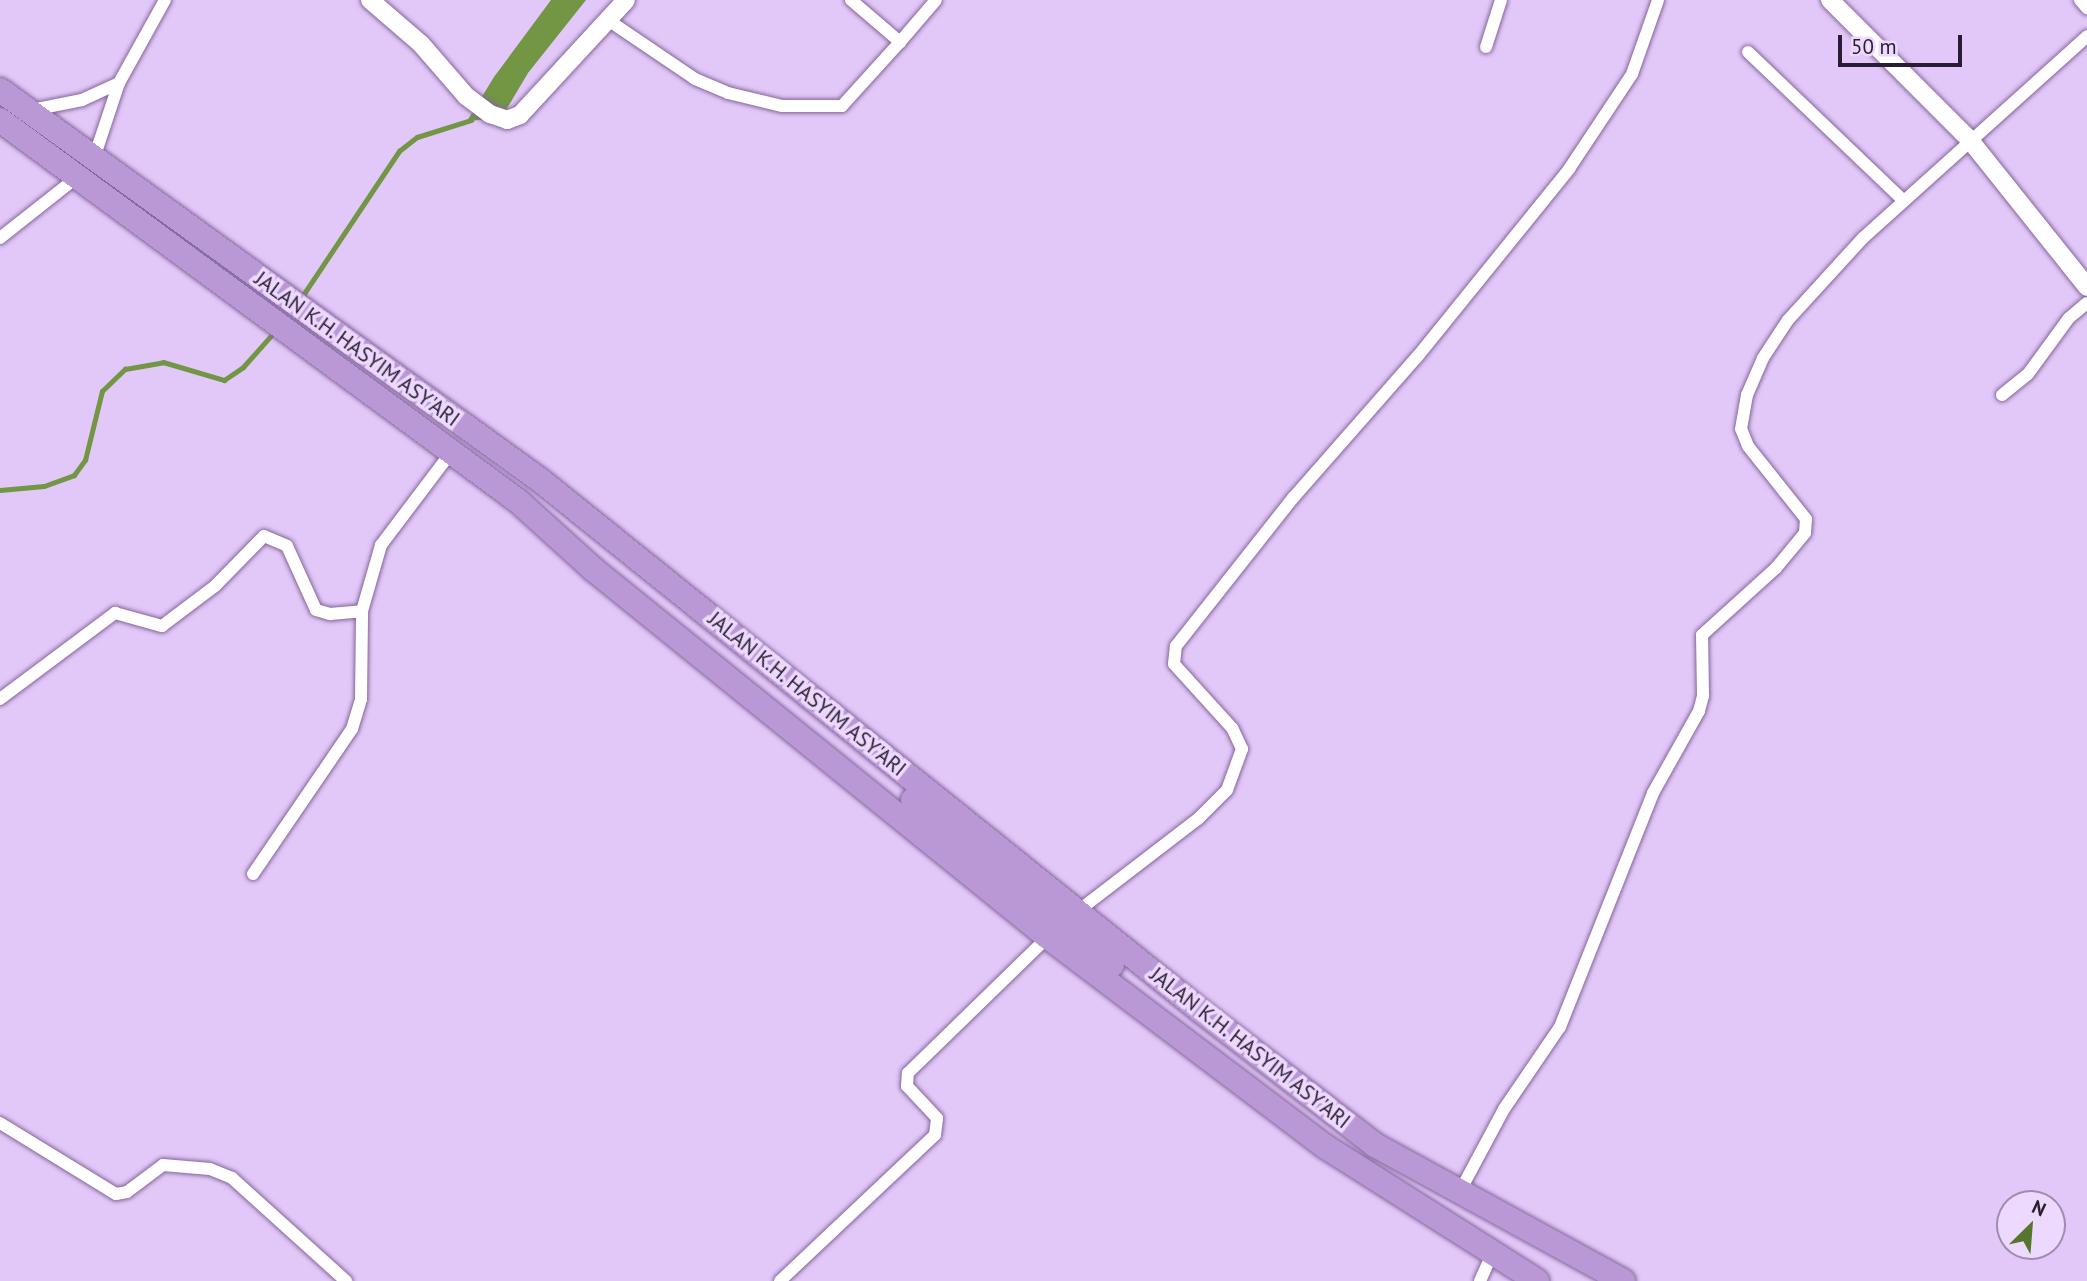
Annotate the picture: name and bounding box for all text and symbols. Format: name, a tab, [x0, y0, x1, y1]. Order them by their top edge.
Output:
scale bar	[1842, 21, 1966, 65]
text: 50 m	[1851, 33, 1897, 60]
street label: JALAN K.H. HASYIM ASY'ARI	[249, 266, 465, 432]
street label: JALAN K.H. HASYIM ASY'ARI	[702, 606, 912, 782]
street label: JALAN K.H. HASYIM ASY'ARI	[1144, 961, 1356, 1135]
north arrow	[1996, 1190, 2066, 1260]
text: N	[2028, 1194, 2050, 1221]

